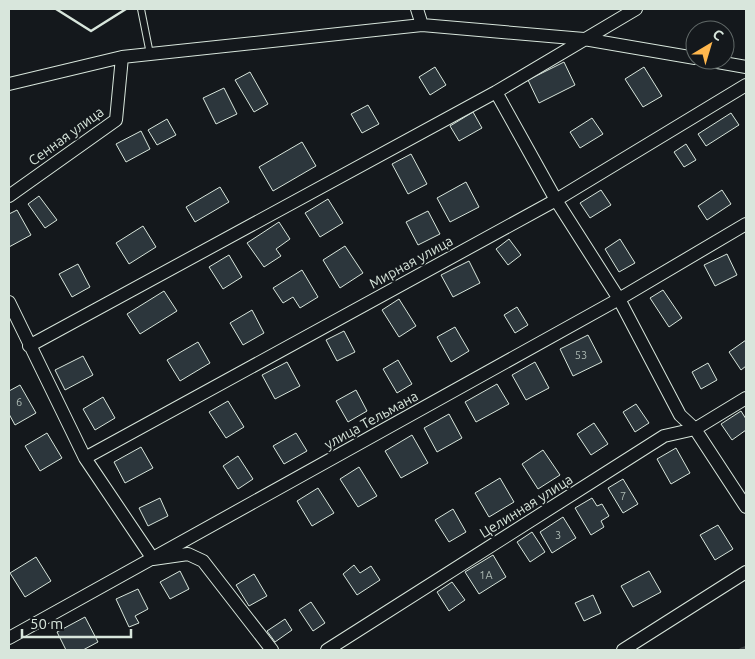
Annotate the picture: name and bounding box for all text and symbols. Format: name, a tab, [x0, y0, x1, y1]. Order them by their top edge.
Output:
north arrow	[685, 20, 735, 70]
text: С	[710, 26, 726, 44]
street label: Сенная улица	[25, 103, 107, 169]
street label: Мирная улица	[366, 232, 456, 292]
house number: 53	[575, 349, 587, 361]
street label: улица Тельмана	[321, 388, 421, 452]
house number: 6	[16, 396, 22, 408]
street label: Целинная улица	[477, 471, 575, 541]
house number: 7	[620, 490, 626, 502]
house number: 3	[555, 529, 561, 541]
house number: 1А	[479, 569, 494, 581]
scale bar	[22, 606, 131, 638]
text: 50 m	[30, 615, 63, 632]

